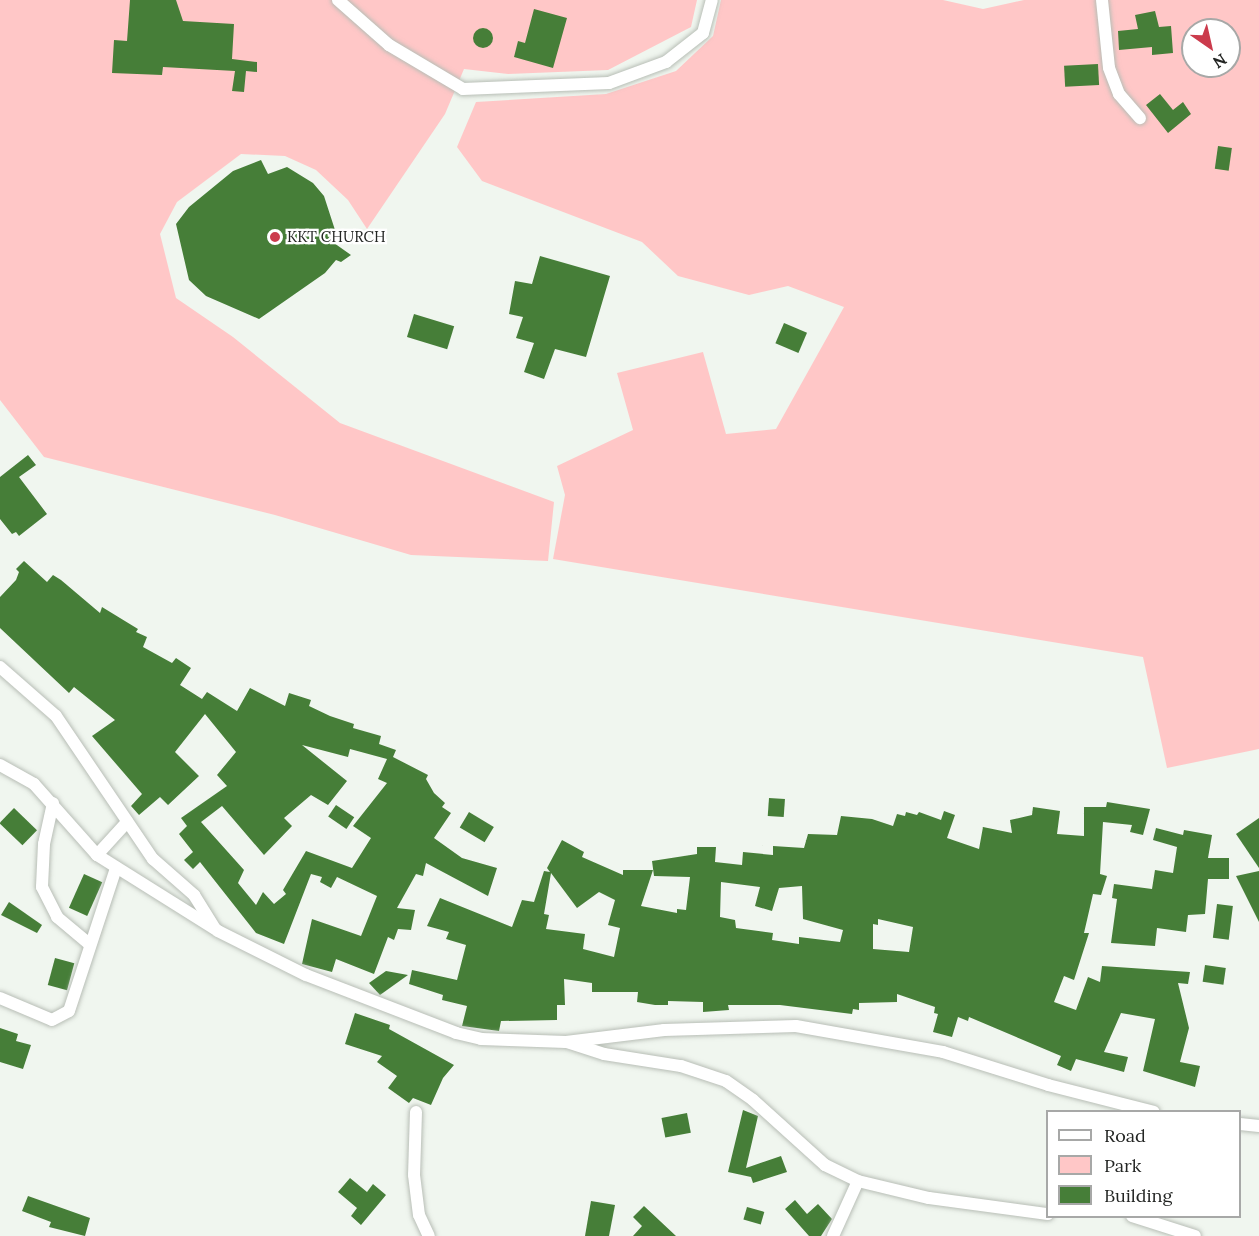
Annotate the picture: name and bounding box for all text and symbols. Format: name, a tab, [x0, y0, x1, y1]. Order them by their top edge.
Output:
north arrow	[1181, 18, 1241, 78]
text: N	[1209, 50, 1231, 73]
place label: KKT CHURCH	[287, 228, 386, 246]
marker: KKT CHURCH	[268, 230, 282, 244]
legend	[1046, 1110, 1241, 1218]
text: Road	[1104, 1124, 1146, 1147]
text: Park	[1104, 1154, 1141, 1177]
text: Building	[1104, 1184, 1172, 1207]

